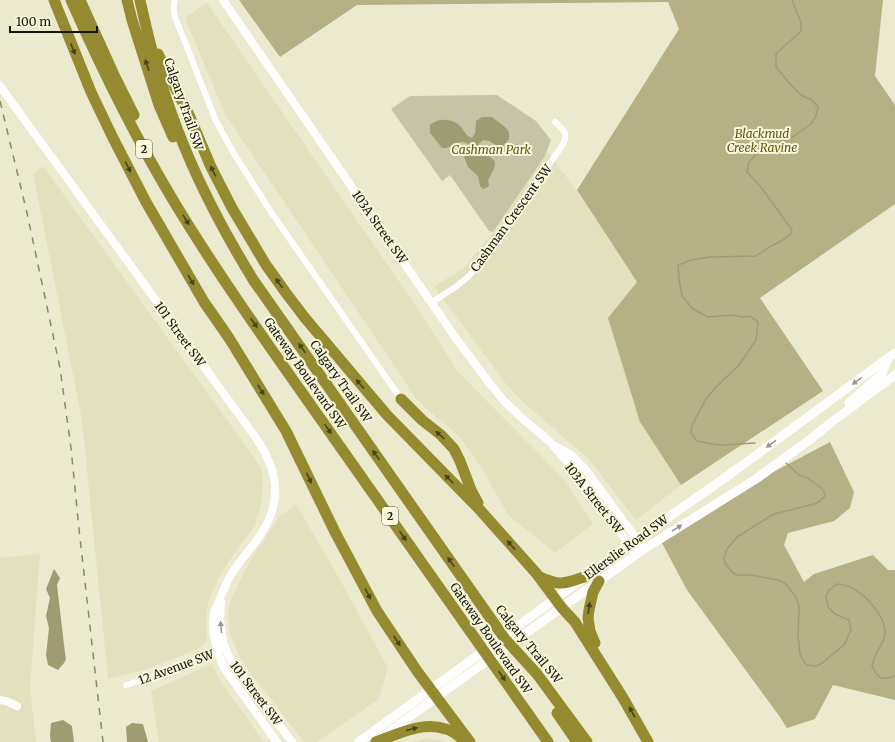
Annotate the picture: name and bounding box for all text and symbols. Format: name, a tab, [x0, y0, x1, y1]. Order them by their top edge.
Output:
scale bar	[10, 8, 97, 34]
text: 100 m	[16, 14, 51, 29]
one-way arrow	[71, 44, 77, 56]
street label: Calgary Trail SW	[161, 56, 207, 153]
one-way arrow	[143, 59, 149, 71]
park label: Blackmud Creek Ravine	[727, 126, 797, 155]
road number: 2	[136, 140, 152, 158]
park label: Cashman Park	[451, 142, 531, 157]
one-way arrow	[125, 161, 131, 173]
street label: Cashman Crescent SW	[467, 161, 556, 275]
one-way arrow	[210, 165, 216, 177]
street label: 103A Street SW	[349, 187, 411, 267]
one-way arrow	[182, 215, 190, 225]
one-way arrow	[188, 274, 195, 286]
one-way arrow	[275, 278, 283, 288]
street label: 101 Street SW	[151, 299, 209, 370]
street label: Gateway Boulevard SW	[261, 315, 350, 432]
one-way arrow	[250, 318, 258, 328]
street label: Calgary Trail SW	[307, 337, 375, 426]
one-way arrow	[298, 343, 306, 353]
one-way arrow	[851, 377, 862, 385]
one-way arrow	[356, 379, 365, 389]
one-way arrow	[258, 384, 265, 396]
one-way arrow	[324, 424, 332, 435]
one-way arrow	[435, 430, 446, 439]
one-way arrow	[765, 440, 776, 448]
one-way arrow	[372, 450, 380, 460]
street label: 103A Street SW	[562, 459, 627, 537]
one-way arrow	[306, 473, 312, 484]
one-way arrow	[444, 474, 454, 484]
road number: 2	[382, 507, 398, 525]
street label: Ellerslie Road SW	[581, 511, 672, 583]
one-way arrow	[672, 524, 682, 532]
one-way arrow	[399, 530, 407, 541]
one-way arrow	[506, 540, 516, 550]
one-way arrow	[447, 556, 455, 567]
street label: Gateway Boulevard SW	[447, 580, 536, 697]
one-way arrow	[365, 588, 372, 599]
street label: Calgary Trail SW	[493, 602, 566, 687]
one-way arrow	[586, 602, 592, 614]
one-way arrow	[218, 621, 225, 633]
one-way arrow	[393, 636, 401, 646]
street label: 12 Avenue SW	[136, 646, 217, 688]
street label: 101 Street SW	[227, 658, 286, 729]
one-way arrow	[498, 671, 506, 682]
one-way arrow	[628, 707, 635, 718]
one-way arrow	[407, 726, 419, 732]

